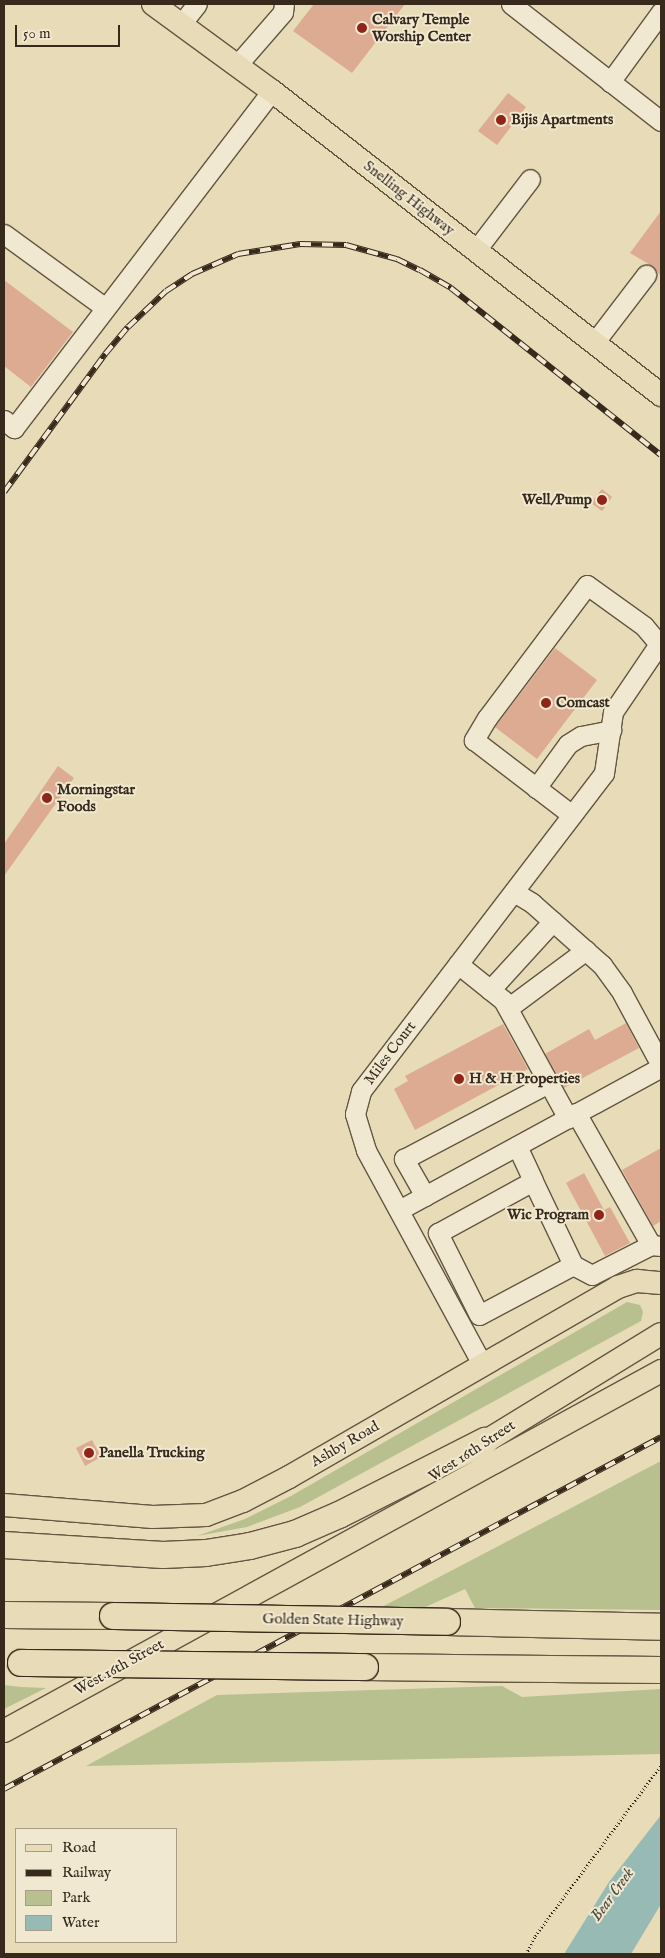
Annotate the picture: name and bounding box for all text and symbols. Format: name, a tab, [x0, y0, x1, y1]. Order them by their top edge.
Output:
place label: Calvary Temple Worship Center	[372, 10, 471, 45]
scale bar	[18, 15, 122, 47]
marker: Calvary Temple Worship Center	[356, 22, 368, 34]
text: 50 m	[23, 24, 51, 43]
place label: Bijis Apartments	[511, 111, 613, 129]
marker: Bijis Apartments	[495, 114, 507, 126]
street label: Snelling Highway	[360, 157, 458, 239]
place label: Well/Pump	[522, 491, 592, 509]
marker: Well/Pump	[596, 494, 608, 506]
place label: Comcast	[556, 694, 610, 712]
marker: Comcast	[540, 697, 552, 709]
place label: Morningstar Foods	[57, 780, 135, 815]
marker: Morningstar Foods	[41, 792, 53, 804]
street label: Miles Court	[360, 1018, 420, 1088]
place label: H & H Properties	[469, 1070, 580, 1088]
marker: H & H Properties	[453, 1073, 465, 1085]
place label: Wic Program	[507, 1206, 589, 1224]
marker: Wic Program	[593, 1209, 605, 1221]
street label: West 16th Street	[425, 1416, 519, 1486]
street label: Ashby Road	[308, 1417, 382, 1471]
place label: Panella Trucking	[99, 1444, 205, 1462]
marker: Panella Trucking	[83, 1447, 95, 1459]
street label: Golden State Highway	[262, 1610, 404, 1630]
street label: West 16th Street	[71, 1635, 167, 1699]
legend	[15, 1828, 178, 1943]
text: Road	[62, 1838, 96, 1857]
text: Railway	[62, 1863, 111, 1882]
water label: Bear Creek	[587, 1865, 639, 1925]
text: Park	[62, 1888, 91, 1907]
text: Water	[62, 1913, 99, 1932]

